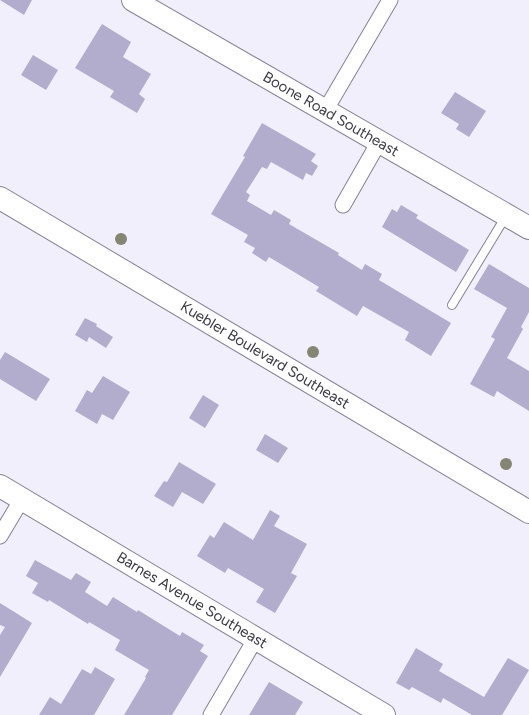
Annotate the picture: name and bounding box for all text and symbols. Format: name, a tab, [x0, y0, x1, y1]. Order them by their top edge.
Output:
street label: Boone Road Southeast	[260, 68, 402, 160]
street label: Kuebler Boulevard Southeast	[177, 297, 353, 413]
street label: Barnes Avenue Southeast	[113, 548, 271, 652]

